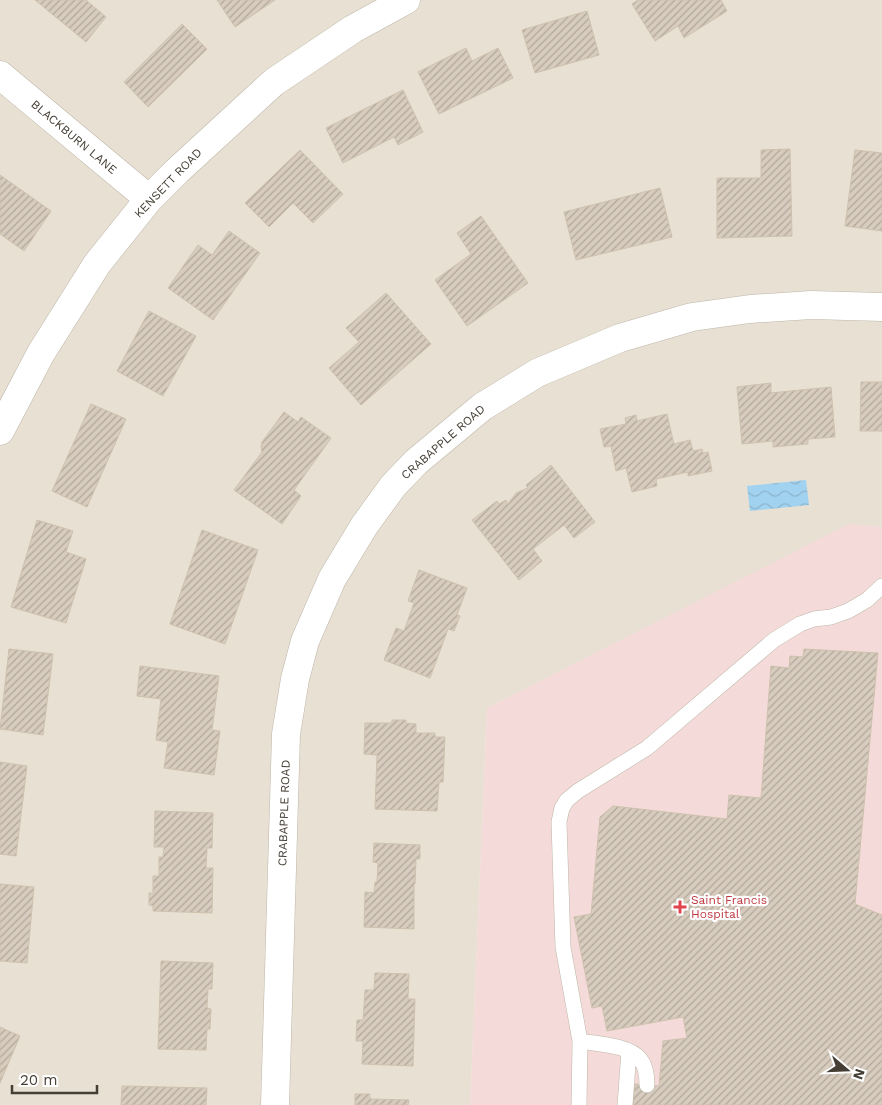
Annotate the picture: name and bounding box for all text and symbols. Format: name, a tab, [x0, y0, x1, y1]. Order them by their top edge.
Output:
street label: BLACKBURN LANE	[28, 97, 120, 177]
street label: KENSETT ROAD	[131, 145, 205, 221]
street label: CRABAPPLE ROAD	[398, 402, 488, 482]
street label: CRABAPPLE ROAD	[275, 760, 293, 866]
place label: Saint Francis Hospital	[691, 893, 767, 921]
marker: Saint Francis Hospital	[673, 900, 687, 914]
north arrow	[822, 1045, 872, 1095]
scale bar	[12, 1062, 98, 1094]
text: N	[850, 1067, 869, 1082]
text: 20 m	[20, 1071, 58, 1089]

